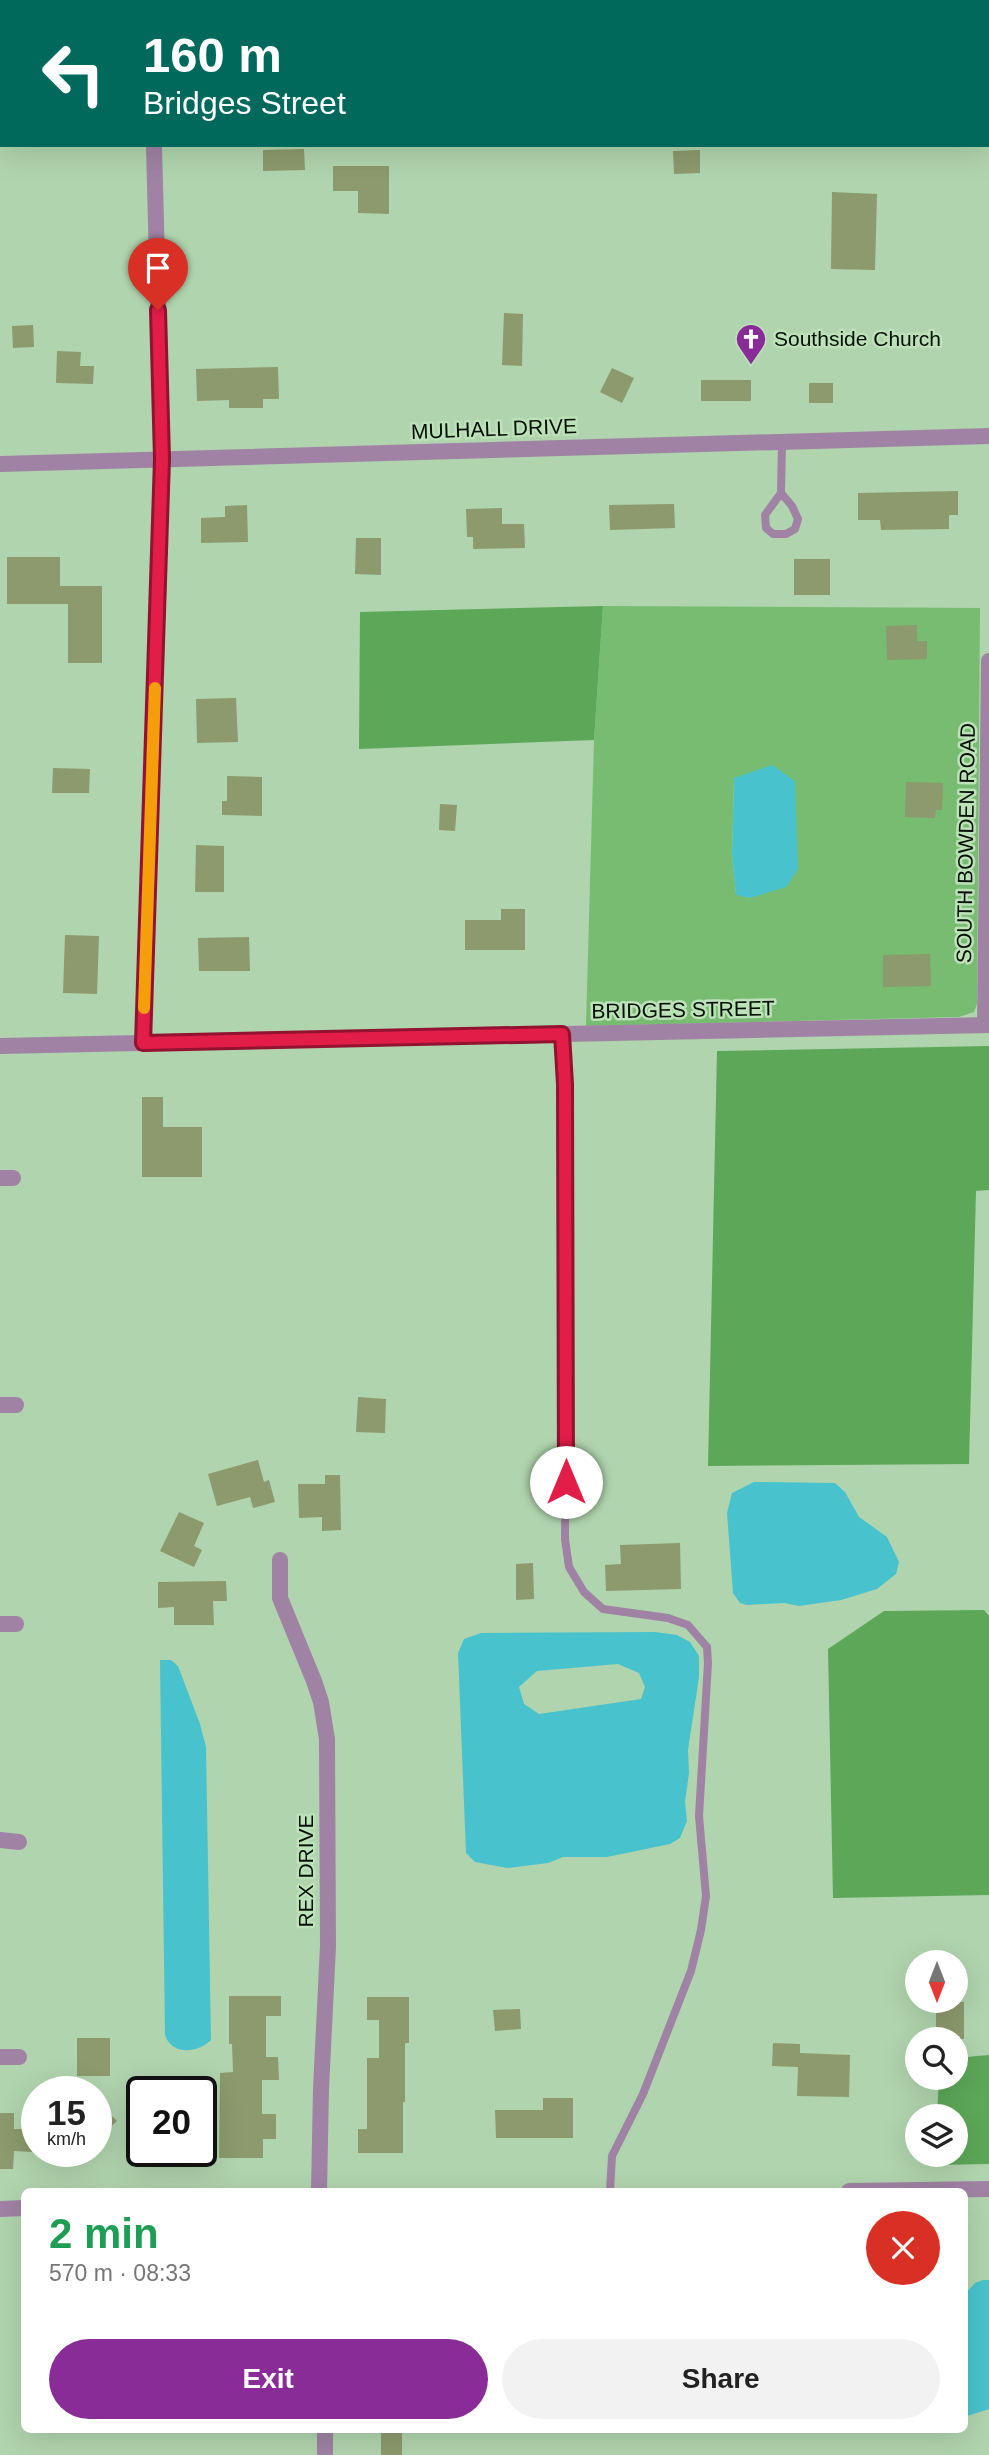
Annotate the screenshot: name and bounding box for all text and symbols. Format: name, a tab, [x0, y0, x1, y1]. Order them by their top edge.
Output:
icon: left	[28, 28, 119, 119]
text: 160 m	[143, 28, 282, 82]
text: Bridges Street	[143, 85, 346, 121]
pin	[128, 238, 188, 310]
icon: arrive	[139, 249, 177, 287]
church icon: Southside Church	[734, 322, 768, 366]
place label: Southside Church	[774, 327, 941, 350]
street label: MULHALL DRIVE	[411, 414, 577, 443]
street label: SOUTH BOWDEN ROAD	[952, 723, 979, 963]
street label: BRIDGES STREET	[591, 996, 775, 1023]
position arrow	[529, 1445, 603, 1519]
street label: REX DRIVE	[294, 1814, 317, 1928]
north arrow	[905, 1950, 968, 2012]
map controls	[905, 1950, 968, 2167]
button: search	[905, 2027, 968, 2090]
speed limit sign: 20	[126, 2076, 217, 2167]
text: 15	[47, 2093, 86, 2132]
button: layers	[905, 2104, 968, 2167]
text: km/h	[47, 2129, 86, 2149]
text: 2 min	[49, 2210, 159, 2257]
button: close	[866, 2211, 940, 2285]
text: 570 m · 08:33	[49, 2260, 191, 2286]
button: Exit	[49, 2339, 488, 2419]
button: Share	[502, 2339, 940, 2419]

